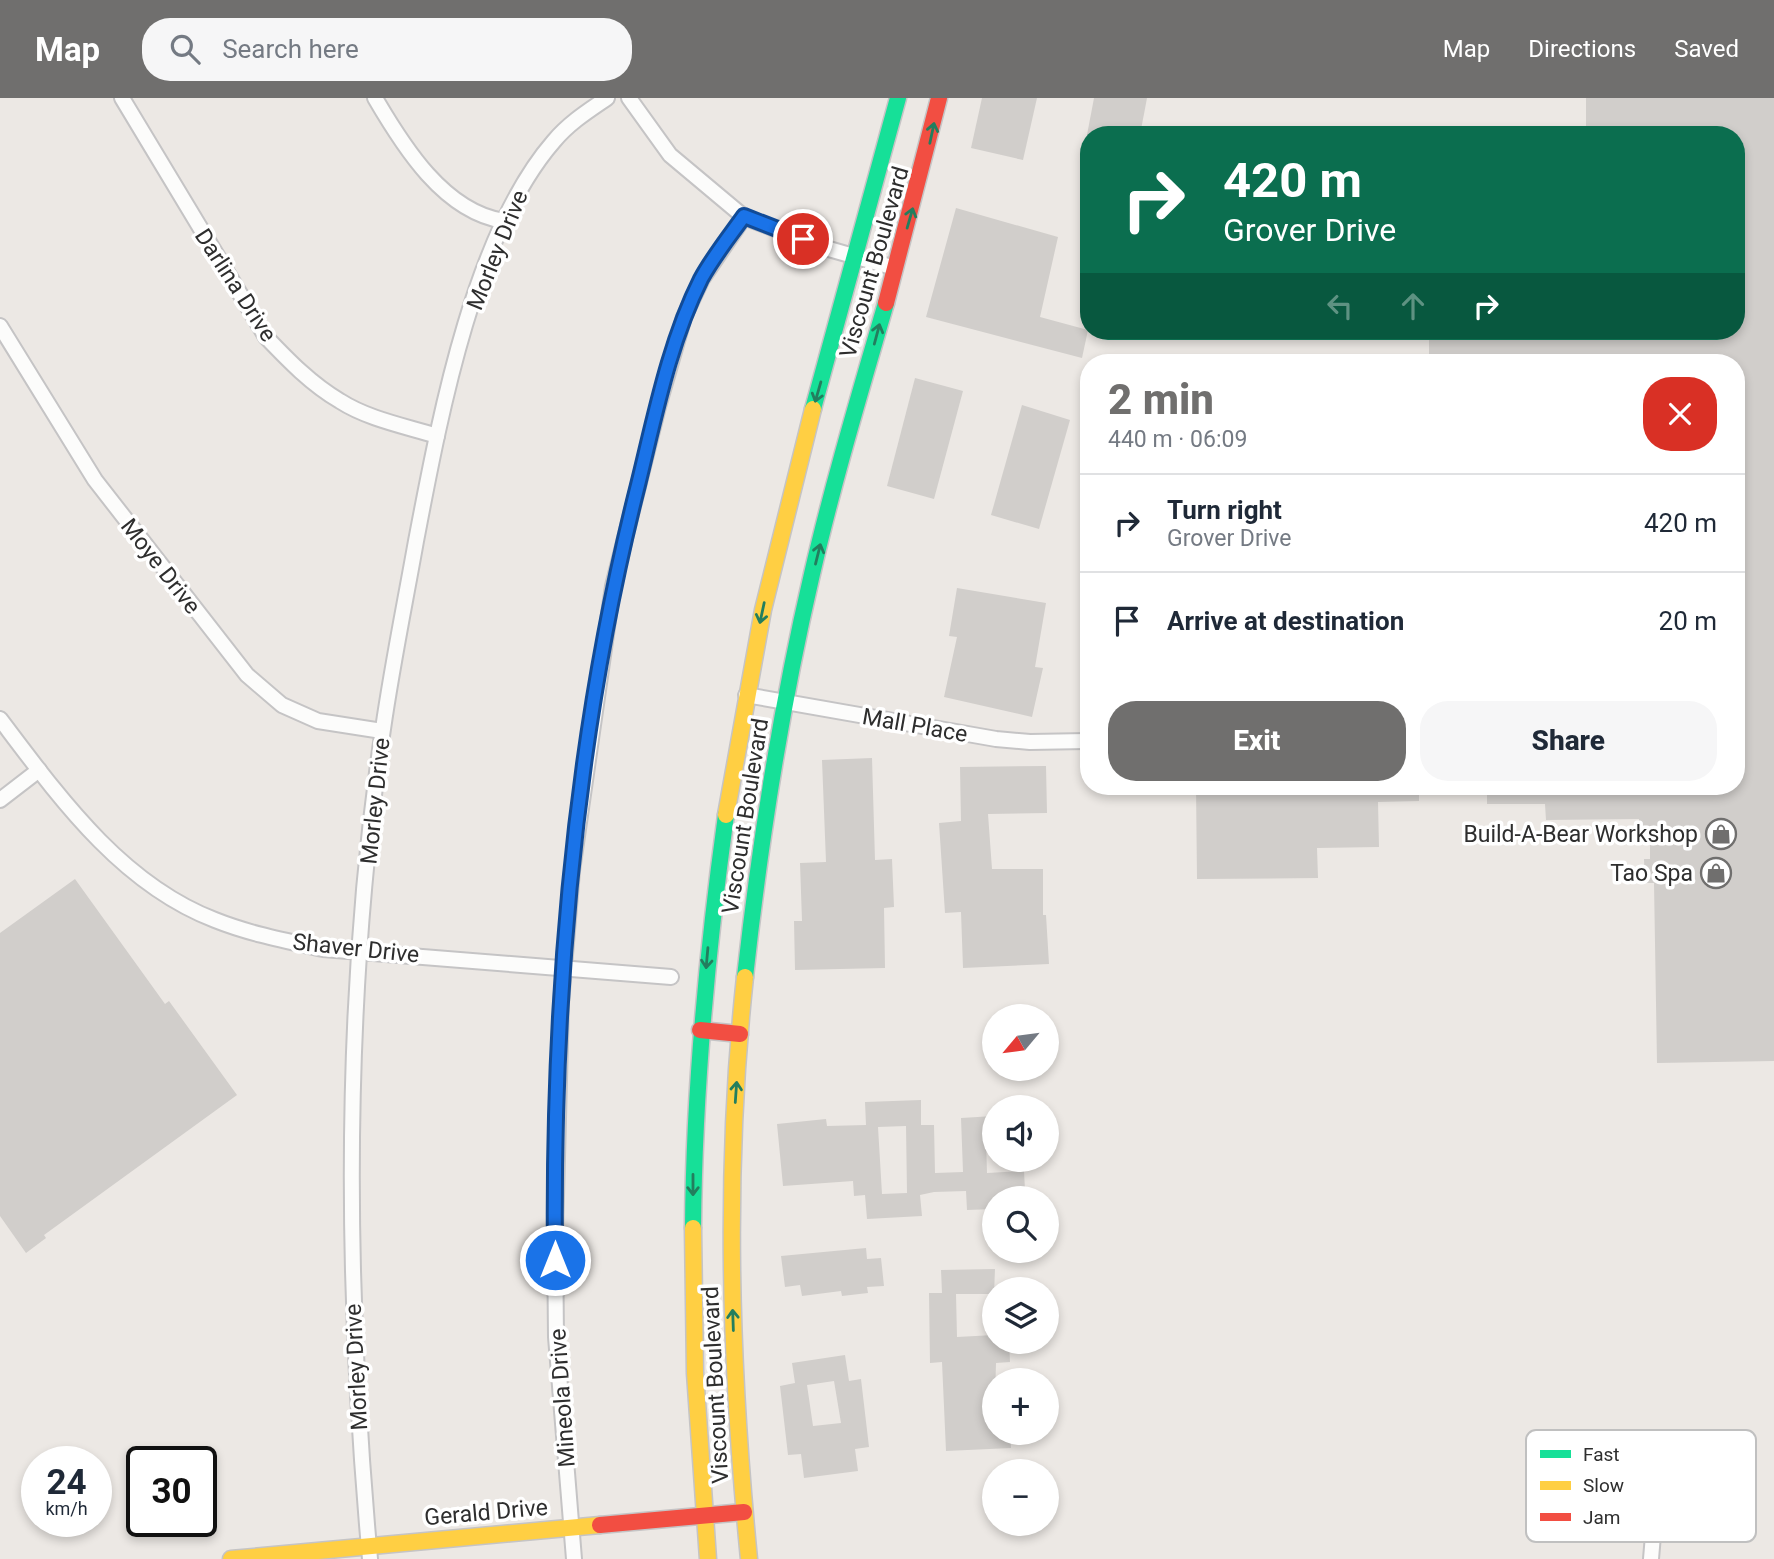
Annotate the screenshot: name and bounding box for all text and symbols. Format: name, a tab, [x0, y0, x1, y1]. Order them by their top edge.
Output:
search box	[142, 18, 632, 81]
text: Map	[35, 30, 100, 69]
icon: search	[166, 30, 204, 68]
text: Search here	[222, 34, 359, 64]
text: Map	[1443, 35, 1490, 63]
text: Directions	[1528, 35, 1636, 63]
text: Saved	[1674, 35, 1739, 63]
one-way arrow	[925, 122, 939, 145]
text: 420 m	[1223, 152, 1362, 209]
icon: right	[1108, 154, 1199, 245]
street label: Viscount Boulevard	[834, 163, 915, 361]
street label: Morley Drive	[461, 186, 534, 314]
one-way arrow	[904, 207, 917, 229]
pin	[773, 209, 833, 269]
text: Grover Drive	[1223, 211, 1396, 249]
icon: arrive	[784, 220, 822, 258]
street label: Darlina Drive	[189, 224, 282, 347]
icon: left	[1321, 287, 1359, 325]
icon: ahead	[1394, 287, 1432, 325]
icon: right	[1467, 287, 1505, 325]
one-way arrow	[871, 323, 884, 345]
text: 2 min	[1108, 375, 1214, 424]
button: close	[1643, 377, 1717, 451]
one-way arrow	[811, 381, 824, 403]
text: 440 m · 06:09	[1108, 426, 1247, 453]
text: Turn right	[1167, 495, 1282, 525]
icon: right	[1108, 504, 1146, 542]
text: 420 m	[1644, 508, 1717, 538]
street label: Moye Drive	[115, 513, 206, 619]
text: Grover Drive	[1167, 525, 1292, 552]
one-way arrow	[812, 543, 825, 565]
one-way arrow	[755, 601, 769, 624]
icon: arrive	[1108, 602, 1146, 640]
text: Arrive at destination	[1167, 606, 1404, 636]
text: 20 m	[1659, 606, 1717, 636]
button: Exit	[1108, 701, 1406, 781]
button: Share	[1420, 701, 1717, 781]
street label: Mall Place	[860, 703, 970, 748]
street label: Viscount Boulevard	[717, 716, 774, 916]
street label: Morley Drive	[355, 737, 396, 866]
shop icon: Build-A-Bear Workshop	[1704, 817, 1738, 851]
place label: Build-A-Bear Workshop	[1463, 821, 1698, 848]
shop icon: Tao Spa	[1699, 856, 1733, 890]
place label: Tao Spa	[1610, 860, 1693, 887]
street label: Shaver Drive	[291, 928, 421, 969]
one-way arrow	[700, 946, 713, 969]
north arrow	[982, 1004, 1059, 1082]
map controls	[982, 1004, 1059, 1536]
one-way arrow	[729, 1081, 742, 1104]
button: sound	[982, 1095, 1059, 1172]
one-way arrow	[686, 1174, 700, 1197]
button: search	[982, 1186, 1059, 1263]
position arrow	[518, 1223, 592, 1297]
button: layers	[982, 1277, 1059, 1354]
street label: Viscount Boulevard	[697, 1286, 734, 1484]
street label: Morley Drive	[340, 1303, 373, 1431]
one-way arrow	[726, 1309, 740, 1332]
street label: Mineola Drive	[544, 1328, 581, 1468]
button: +	[982, 1368, 1059, 1445]
legend	[1526, 1430, 1756, 1542]
text: Fast	[1583, 1443, 1620, 1466]
speed limit sign: 30	[126, 1446, 217, 1537]
button: −	[982, 1459, 1059, 1536]
text: 24	[46, 1462, 87, 1503]
text: Slow	[1583, 1474, 1624, 1497]
street label: Gerald Drive	[423, 1494, 549, 1531]
text: km/h	[45, 1498, 88, 1519]
text: Jam	[1583, 1506, 1620, 1529]

